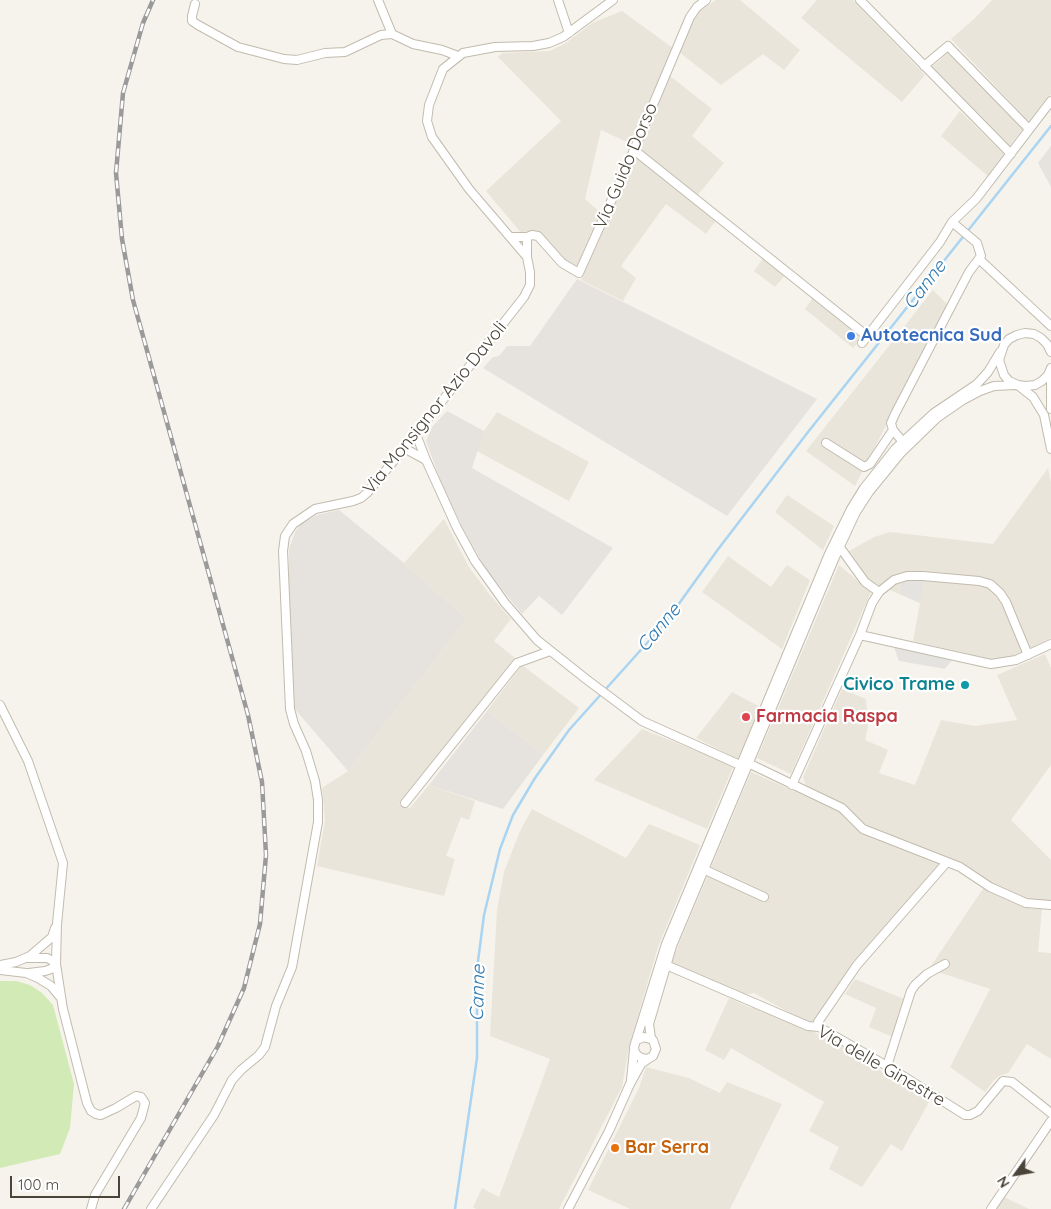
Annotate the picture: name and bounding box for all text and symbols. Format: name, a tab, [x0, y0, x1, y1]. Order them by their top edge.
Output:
street label: Via Guido Dorso	[590, 100, 662, 232]
water label: Canne	[899, 256, 951, 314]
street label: Via Monsignor Azio Davoli	[359, 317, 511, 499]
place label: Autotecnica Sud	[861, 325, 1002, 347]
marker: Autotecnica Sud	[845, 330, 857, 342]
water label: Canne	[632, 599, 686, 657]
place label: Civico Trame	[843, 674, 955, 696]
marker: Civico Trame	[959, 679, 971, 691]
place label: Farmacia Raspa	[756, 706, 898, 728]
marker: Farmacia Raspa	[740, 711, 752, 723]
water label: Canne	[466, 964, 490, 1022]
street label: Via delle Ginestre	[813, 1021, 949, 1111]
place label: Bar Serra	[625, 1137, 709, 1159]
marker: Bar Serra	[609, 1142, 621, 1154]
north arrow	[991, 1149, 1041, 1199]
scale bar	[12, 1166, 122, 1198]
text: N	[993, 1173, 1014, 1191]
text: 100 m	[18, 1175, 59, 1194]

